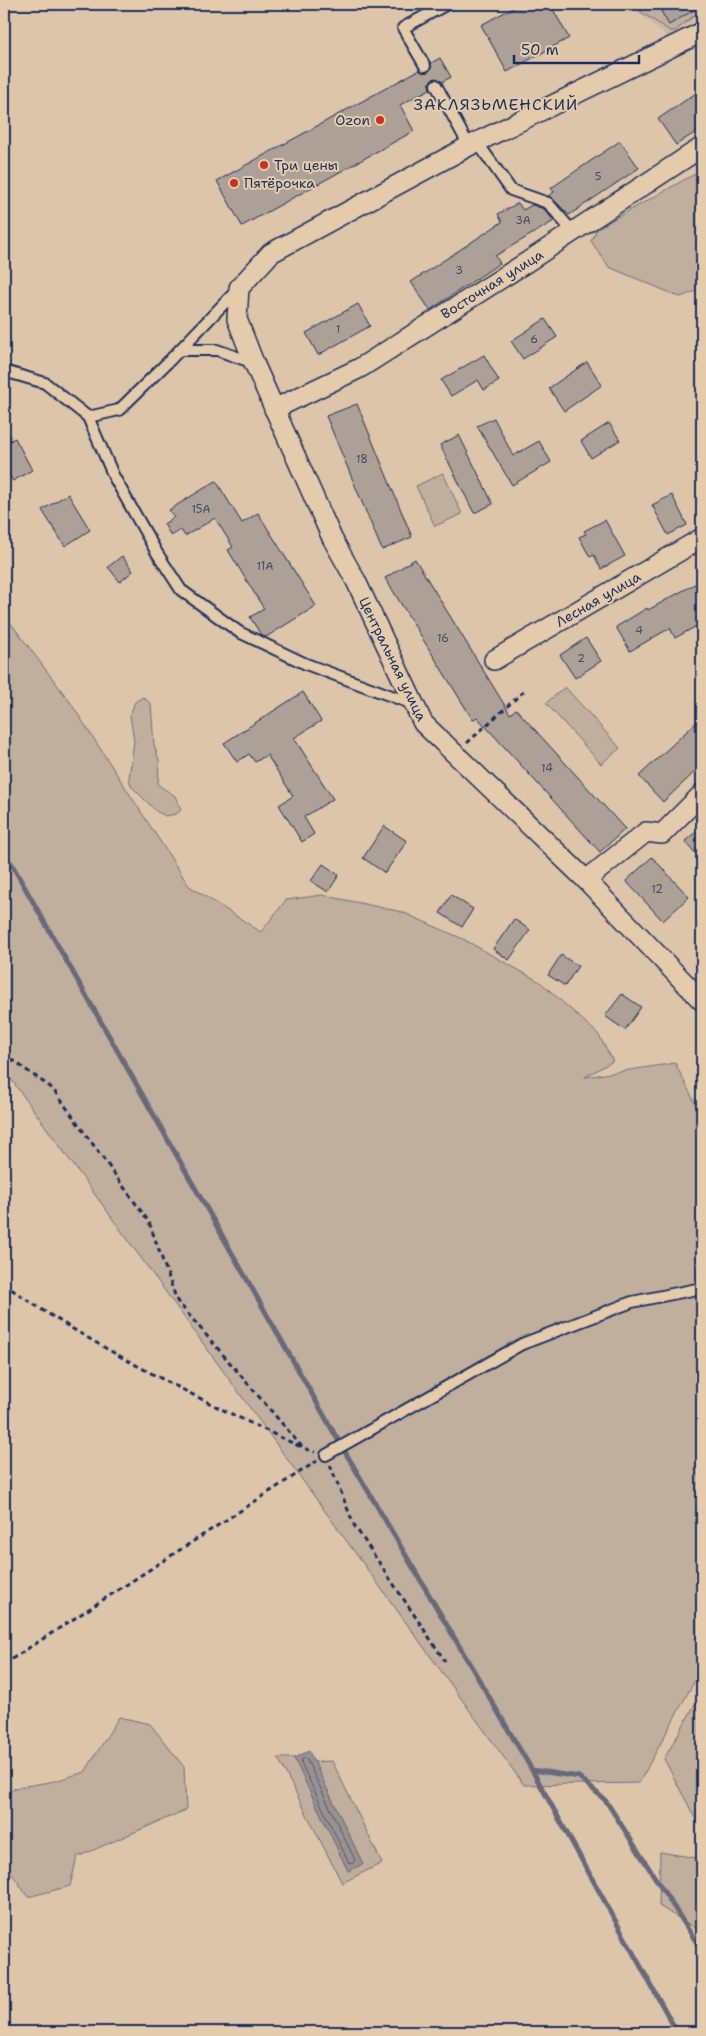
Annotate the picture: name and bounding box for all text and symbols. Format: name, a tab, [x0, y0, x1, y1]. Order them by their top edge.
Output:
scale bar	[514, 32, 638, 64]
text: 50 m	[521, 40, 559, 60]
district label: ЗАКЛЯЗЬМЕНСКИЙ	[414, 94, 578, 115]
place label: Ozon	[335, 111, 370, 129]
marker: Ozon	[374, 114, 386, 126]
place label: Три цены	[274, 156, 338, 174]
marker: Три цены	[258, 159, 270, 171]
house number: 5	[595, 169, 602, 184]
place label: Пятёрочка	[244, 174, 315, 192]
marker: Пятёрочка	[228, 177, 240, 189]
house number: 3А	[515, 213, 531, 228]
street label: Восточная улица	[437, 245, 547, 323]
house number: 3	[455, 263, 463, 278]
house number: 1	[336, 322, 340, 337]
house number: 6	[530, 332, 538, 347]
house number: 18	[356, 452, 368, 467]
house number: 15А	[191, 502, 211, 517]
house number: 11А	[257, 559, 273, 574]
street label: Лесная улица	[552, 567, 644, 631]
street label: Центральная улица	[355, 594, 431, 724]
house number: 4	[635, 623, 643, 638]
house number: 16	[437, 631, 449, 646]
house number: 2	[577, 651, 585, 666]
house number: 14	[541, 761, 553, 776]
house number: 12	[651, 882, 663, 897]

